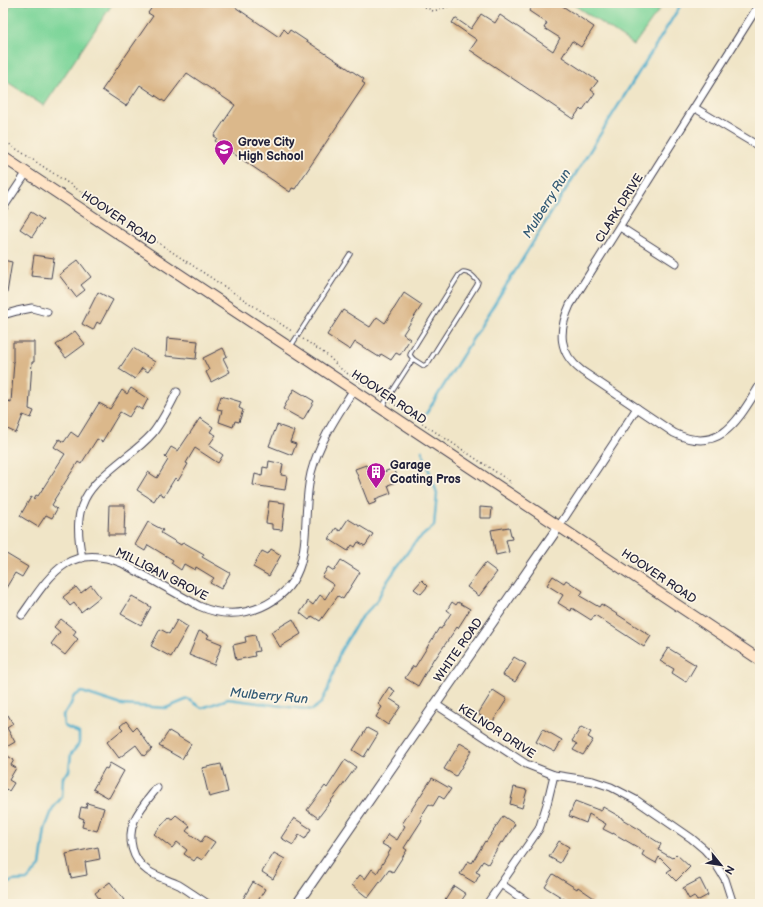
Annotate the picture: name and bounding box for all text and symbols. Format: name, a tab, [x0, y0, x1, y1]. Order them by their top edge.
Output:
place label: Grove City High School	[238, 135, 304, 164]
school or university icon: Grove City High School	[213, 138, 235, 166]
water label: Mulberry Run	[519, 166, 574, 241]
street label: CLARK DRIVE	[592, 171, 647, 246]
street label: HOOVER ROAD	[78, 188, 159, 249]
street label: HOOVER ROAD	[348, 367, 429, 428]
place label: Garage Coating Pros	[390, 458, 461, 487]
building icon: Garage Coating Pros	[365, 461, 387, 489]
street label: MILLIGAN GROVE	[113, 545, 211, 604]
street label: HOOVER ROAD	[618, 546, 699, 607]
street label: WHITE ROAD	[431, 615, 486, 685]
water label: Mulberry Run	[229, 685, 309, 707]
street label: KELNOR DRIVE	[455, 701, 538, 762]
north arrow	[701, 845, 741, 885]
text: N	[722, 863, 737, 877]

